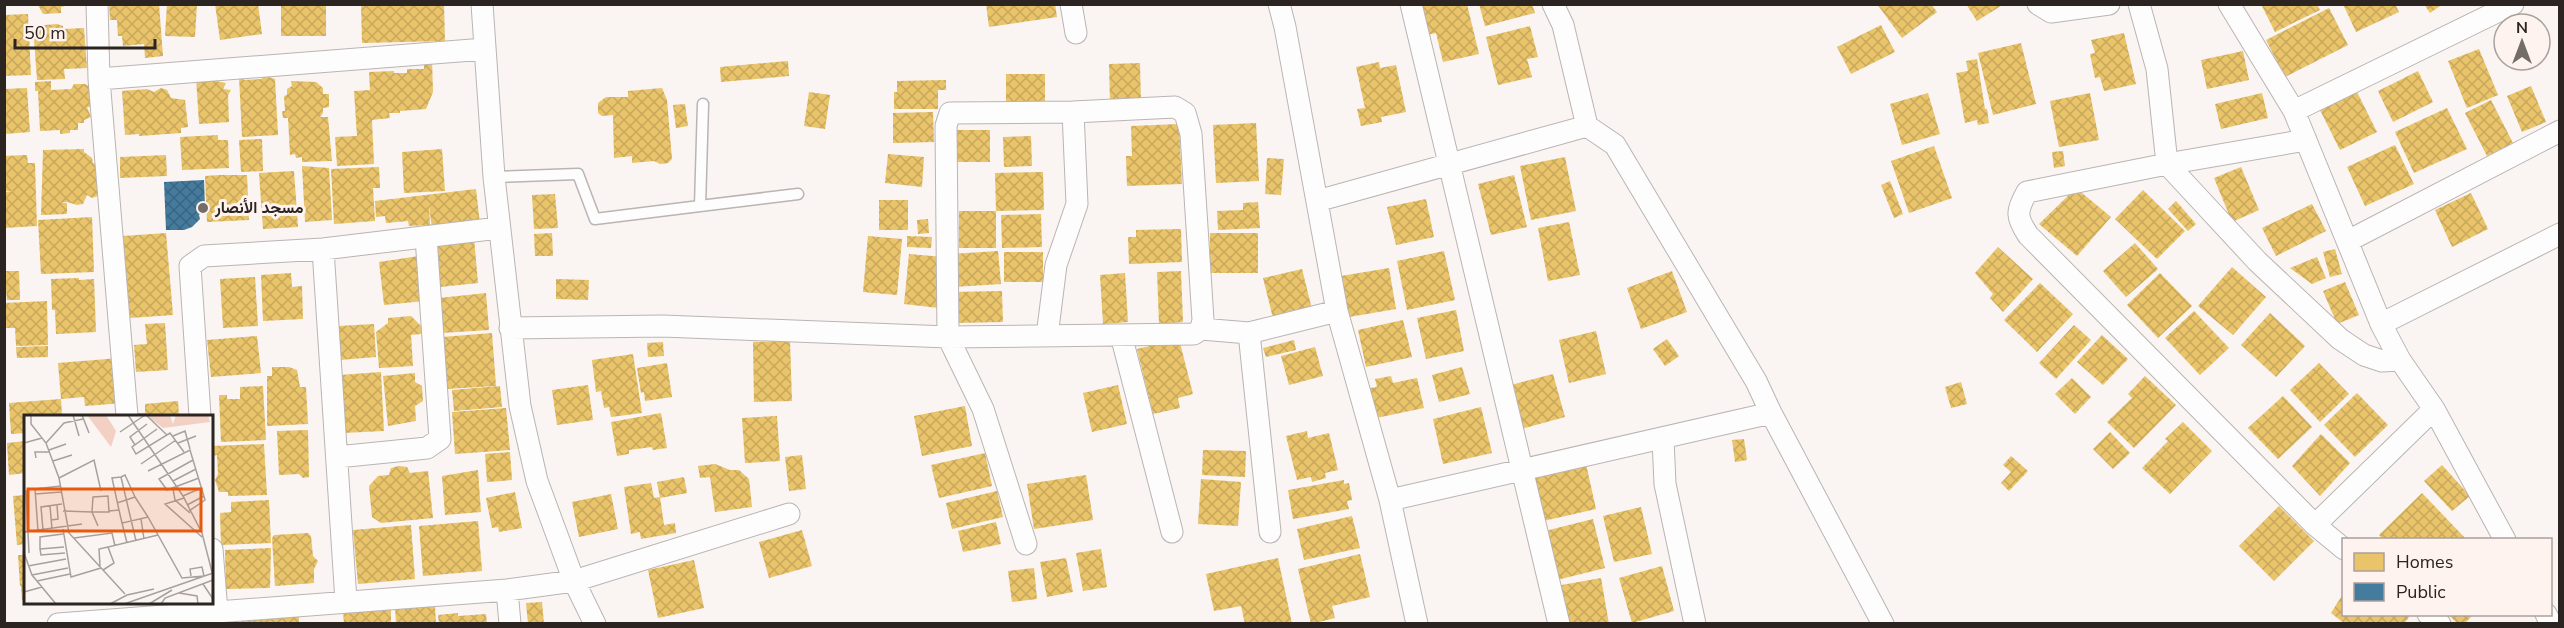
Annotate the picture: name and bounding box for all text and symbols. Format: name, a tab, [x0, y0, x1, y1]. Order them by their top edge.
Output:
scale bar	[15, 12, 154, 50]
north arrow	[2492, 12, 2552, 72]
text: N	[2516, 17, 2528, 39]
text: 50 m	[24, 21, 66, 45]
place label: مسجد الأنصار	[214, 197, 304, 219]
marker: مسجد الأنصار	[196, 201, 210, 215]
inset map	[24, 415, 213, 604]
legend	[2342, 538, 2552, 616]
text: Homes	[2396, 550, 2453, 574]
text: Public	[2396, 580, 2446, 604]

